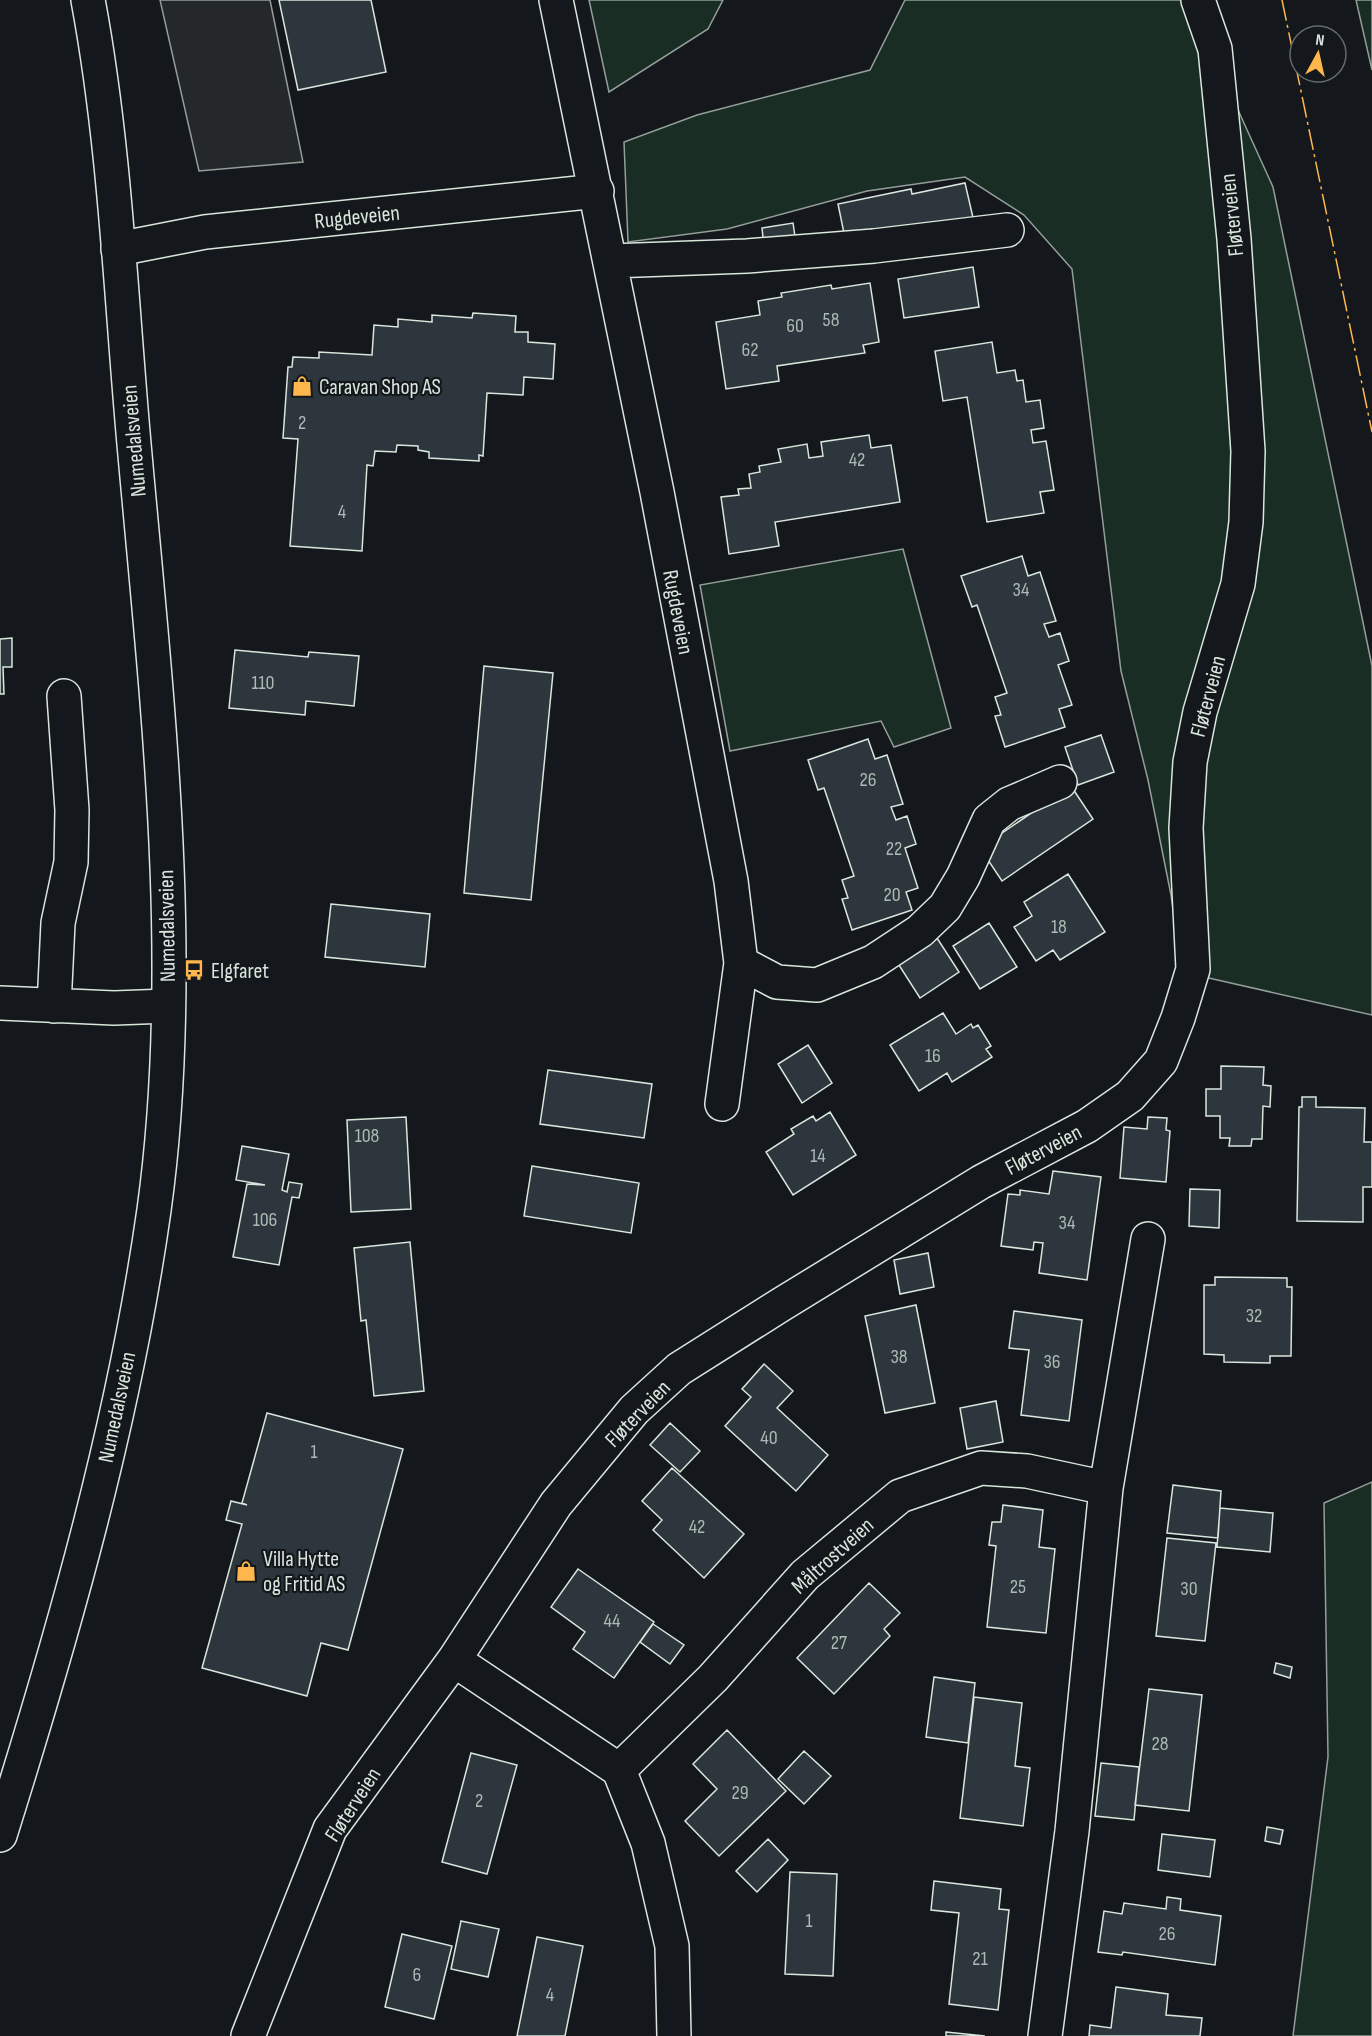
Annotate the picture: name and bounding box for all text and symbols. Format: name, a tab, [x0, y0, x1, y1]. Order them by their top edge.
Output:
north arrow	[1288, 24, 1348, 84]
text: N	[1314, 31, 1325, 51]
street label: Fløterveien	[1215, 172, 1250, 258]
street label: Rugdeveien	[313, 200, 401, 235]
house number: 58	[823, 308, 839, 332]
house number: 60	[786, 314, 804, 338]
house number: 62	[741, 338, 759, 362]
shop icon: Caravan Shop AS	[290, 374, 314, 398]
place label: Caravan Shop AS	[319, 374, 441, 401]
street label: Numedalsveien	[116, 384, 153, 498]
house number: 2	[298, 411, 306, 435]
house number: 42	[849, 448, 865, 472]
house number: 4	[338, 500, 346, 524]
street label: Rugdeveien	[656, 568, 699, 657]
house number: 34	[1013, 578, 1029, 602]
street label: Fløterveien	[1185, 653, 1232, 740]
house number: 110	[252, 671, 274, 695]
house number: 26	[860, 768, 877, 792]
house number: 22	[886, 837, 902, 861]
street label: Numedalsveien	[153, 869, 182, 982]
house number: 20	[883, 883, 901, 907]
house number: 18	[1051, 915, 1067, 939]
bus stop icon: Elgfaret	[182, 958, 206, 982]
place label: Elgfaret	[211, 958, 269, 985]
house number: 16	[925, 1044, 941, 1068]
street label: Fløterveien	[1001, 1119, 1087, 1182]
house number: 108	[355, 1124, 379, 1148]
house number: 14	[810, 1144, 826, 1168]
house number: 106	[253, 1208, 277, 1232]
house number: 34	[1059, 1211, 1075, 1235]
house number: 32	[1246, 1304, 1262, 1328]
house number: 38	[890, 1345, 908, 1369]
street label: Numedalsveien	[93, 1349, 142, 1465]
house number: 36	[1043, 1350, 1061, 1374]
street label: Fløterveien	[600, 1375, 677, 1453]
house number: 40	[760, 1426, 778, 1450]
house number: 1	[311, 1440, 318, 1464]
street label: Måltrostveien	[786, 1512, 880, 1600]
house number: 42	[689, 1515, 705, 1539]
place label: Villa Hytte og Fritid AS	[263, 1546, 345, 1598]
shop icon: Villa Hytte og Fritid AS	[234, 1559, 258, 1583]
house number: 25	[1010, 1575, 1026, 1599]
house number: 30	[1180, 1577, 1198, 1601]
house number: 44	[604, 1609, 620, 1633]
house number: 27	[831, 1631, 847, 1655]
house number: 28	[1152, 1732, 1169, 1756]
street label: Fløterveien	[319, 1763, 387, 1847]
house number: 29	[731, 1781, 749, 1805]
house number: 2	[475, 1789, 483, 1813]
house number: 1	[806, 1909, 813, 1933]
house number: 26	[1159, 1922, 1176, 1946]
house number: 21	[972, 1947, 988, 1971]
house number: 6	[413, 1963, 421, 1987]
house number: 4	[546, 1983, 554, 2007]

